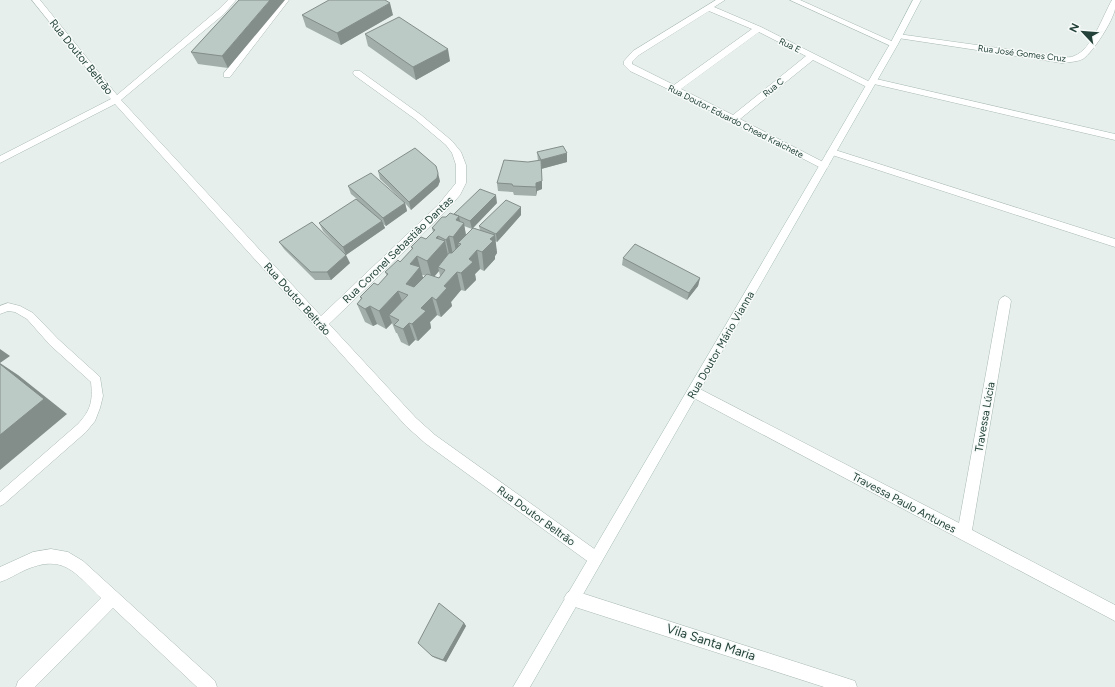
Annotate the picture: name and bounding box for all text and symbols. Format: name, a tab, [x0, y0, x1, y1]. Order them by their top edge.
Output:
north arrow	[1063, 12, 1103, 52]
street label: Rua Doutor Beltrão	[47, 17, 115, 97]
text: N	[1067, 21, 1082, 35]
street label: Rua E	[777, 35, 803, 55]
street label: Rua José Gomes Cruz	[977, 42, 1067, 64]
street label: Rua C	[760, 75, 786, 99]
street label: Rua Doutor Eduardo Chead Kraichete	[666, 82, 806, 160]
street label: Rua Coronel Sebastião Dantas	[340, 194, 456, 306]
street label: Rua Doutor Beltrão	[261, 260, 333, 338]
street label: Rua Doutor Mário Vianna	[685, 289, 757, 401]
street label: Travessa Lúcia	[972, 381, 998, 453]
street label: Travessa Paulo Antunes	[850, 470, 958, 536]
street label: Rua Doutor Beltrão	[494, 483, 578, 549]
street label: Vila Santa Maria	[664, 621, 758, 663]

